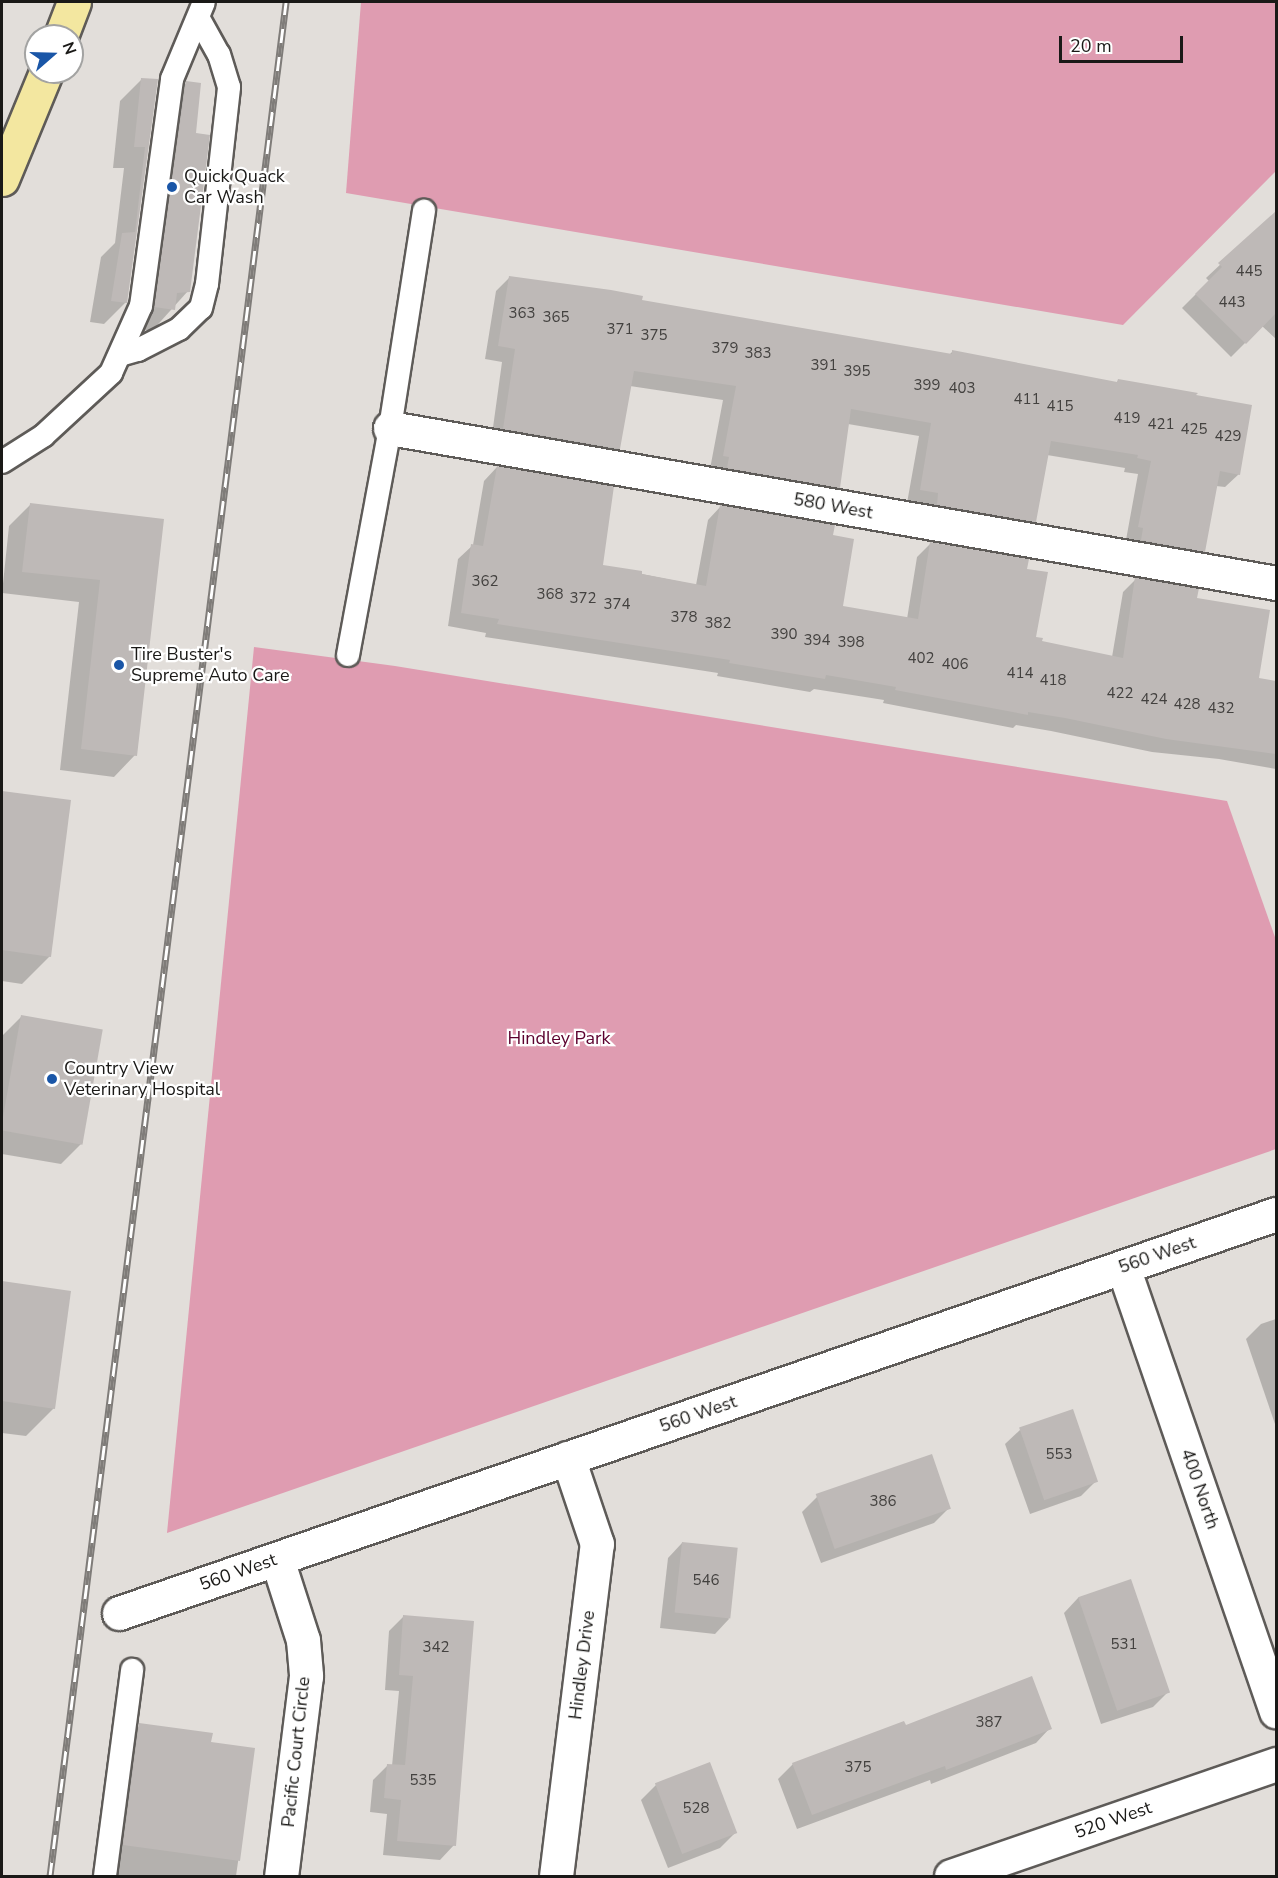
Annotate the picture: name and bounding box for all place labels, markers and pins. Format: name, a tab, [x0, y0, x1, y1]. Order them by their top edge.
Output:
place label: Quick Quack Car Wash	[184, 166, 285, 208]
marker: Quick Quack Car Wash	[165, 180, 179, 194]
place label: Tire Buster's Supreme Auto Care	[131, 644, 290, 686]
marker: Tire Buster's Supreme Auto Care	[112, 658, 126, 672]
place label: Country View Veterinary Hospital	[64, 1058, 220, 1100]
marker: Country View Veterinary Hospital	[45, 1072, 59, 1086]

